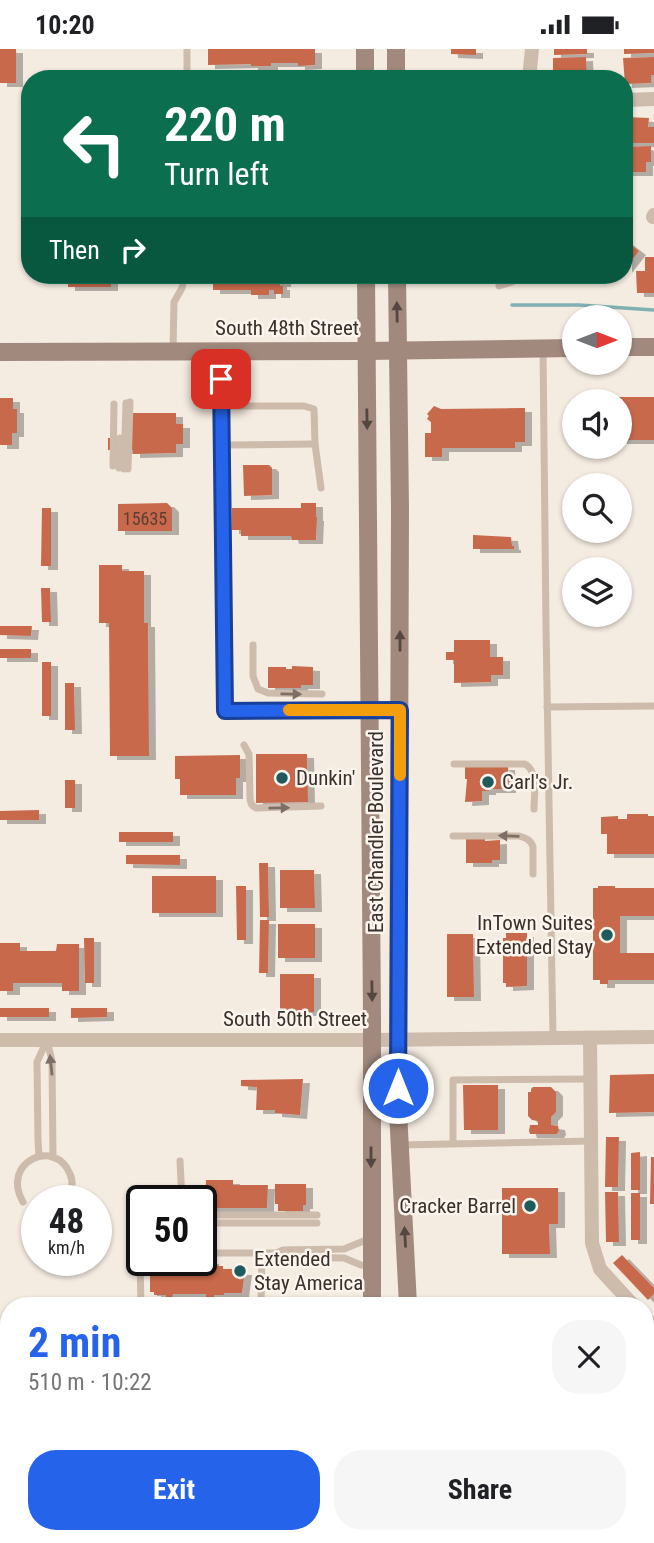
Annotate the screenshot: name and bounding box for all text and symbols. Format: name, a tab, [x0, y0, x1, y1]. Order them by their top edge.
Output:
text: 10:20	[35, 10, 95, 40]
text: 220 m	[164, 96, 286, 153]
icon: left	[49, 98, 140, 189]
text: Turn left	[164, 155, 269, 193]
icon: right	[114, 231, 152, 269]
text: Then	[49, 235, 100, 265]
one-way arrow	[391, 301, 403, 323]
north arrow	[562, 305, 632, 375]
map controls	[562, 305, 632, 627]
street label: South 48th Street	[215, 316, 359, 340]
pin	[191, 349, 251, 409]
icon: arrive	[202, 360, 240, 398]
button: sound	[562, 389, 632, 459]
one-way arrow	[361, 409, 373, 431]
button: search	[562, 473, 632, 543]
house number: 15635	[123, 508, 167, 529]
button: layers	[562, 557, 632, 627]
one-way arrow	[394, 630, 406, 652]
one-way arrow	[281, 688, 303, 700]
street label: East Chandler Boulevard	[364, 731, 388, 933]
place label: Dunkin'	[296, 766, 355, 790]
marker: Dunkin'	[274, 770, 290, 786]
place label: Carl's Jr.	[502, 770, 573, 794]
marker: Carl's Jr.	[480, 774, 496, 790]
one-way arrow	[269, 802, 291, 813]
one-way arrow	[498, 831, 520, 842]
place label: InTown Suites Extended Stay	[476, 911, 593, 959]
marker: InTown Suites Extended Stay	[599, 927, 615, 943]
one-way arrow	[366, 980, 377, 1002]
street label: South 50th Street	[223, 1007, 367, 1031]
position arrow	[361, 1051, 435, 1125]
one-way arrow	[45, 1054, 56, 1076]
one-way arrow	[365, 1146, 377, 1168]
speed limit sign: 50	[126, 1185, 217, 1276]
place label: Cracker Barrel	[399, 1194, 516, 1218]
marker: Cracker Barrel	[522, 1198, 538, 1214]
text: 48	[49, 1201, 84, 1242]
one-way arrow	[399, 1226, 410, 1248]
text: km/h	[48, 1237, 85, 1258]
place label: Extended Stay America	[254, 1247, 363, 1295]
marker: Extended Stay America	[232, 1263, 248, 1279]
text: 2 min	[28, 1318, 121, 1367]
button: close	[552, 1320, 626, 1394]
text: 510 m · 10:22	[28, 1369, 152, 1396]
button: Exit	[28, 1450, 320, 1530]
button: Share	[334, 1450, 626, 1530]

